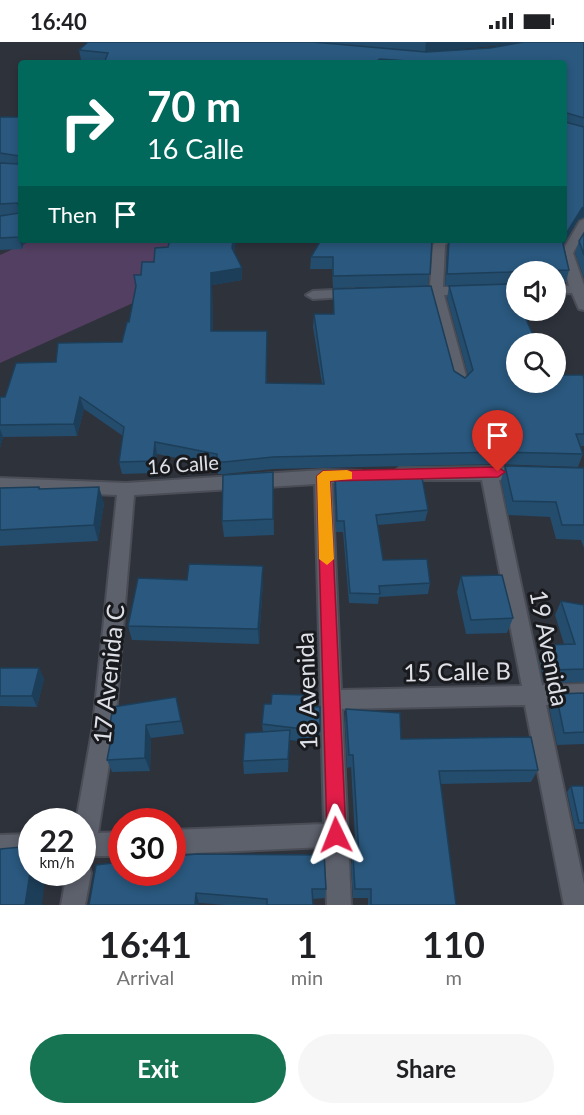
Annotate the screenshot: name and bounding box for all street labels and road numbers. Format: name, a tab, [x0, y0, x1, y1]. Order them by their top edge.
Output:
street label: 16 Calle	[146, 450, 220, 478]
street label: 19 Avenida	[525, 587, 575, 709]
street label: 17 Avenida C	[86, 603, 130, 745]
street label: 18 Avenida	[289, 632, 323, 750]
street label: 15 Calle B	[403, 656, 511, 686]

